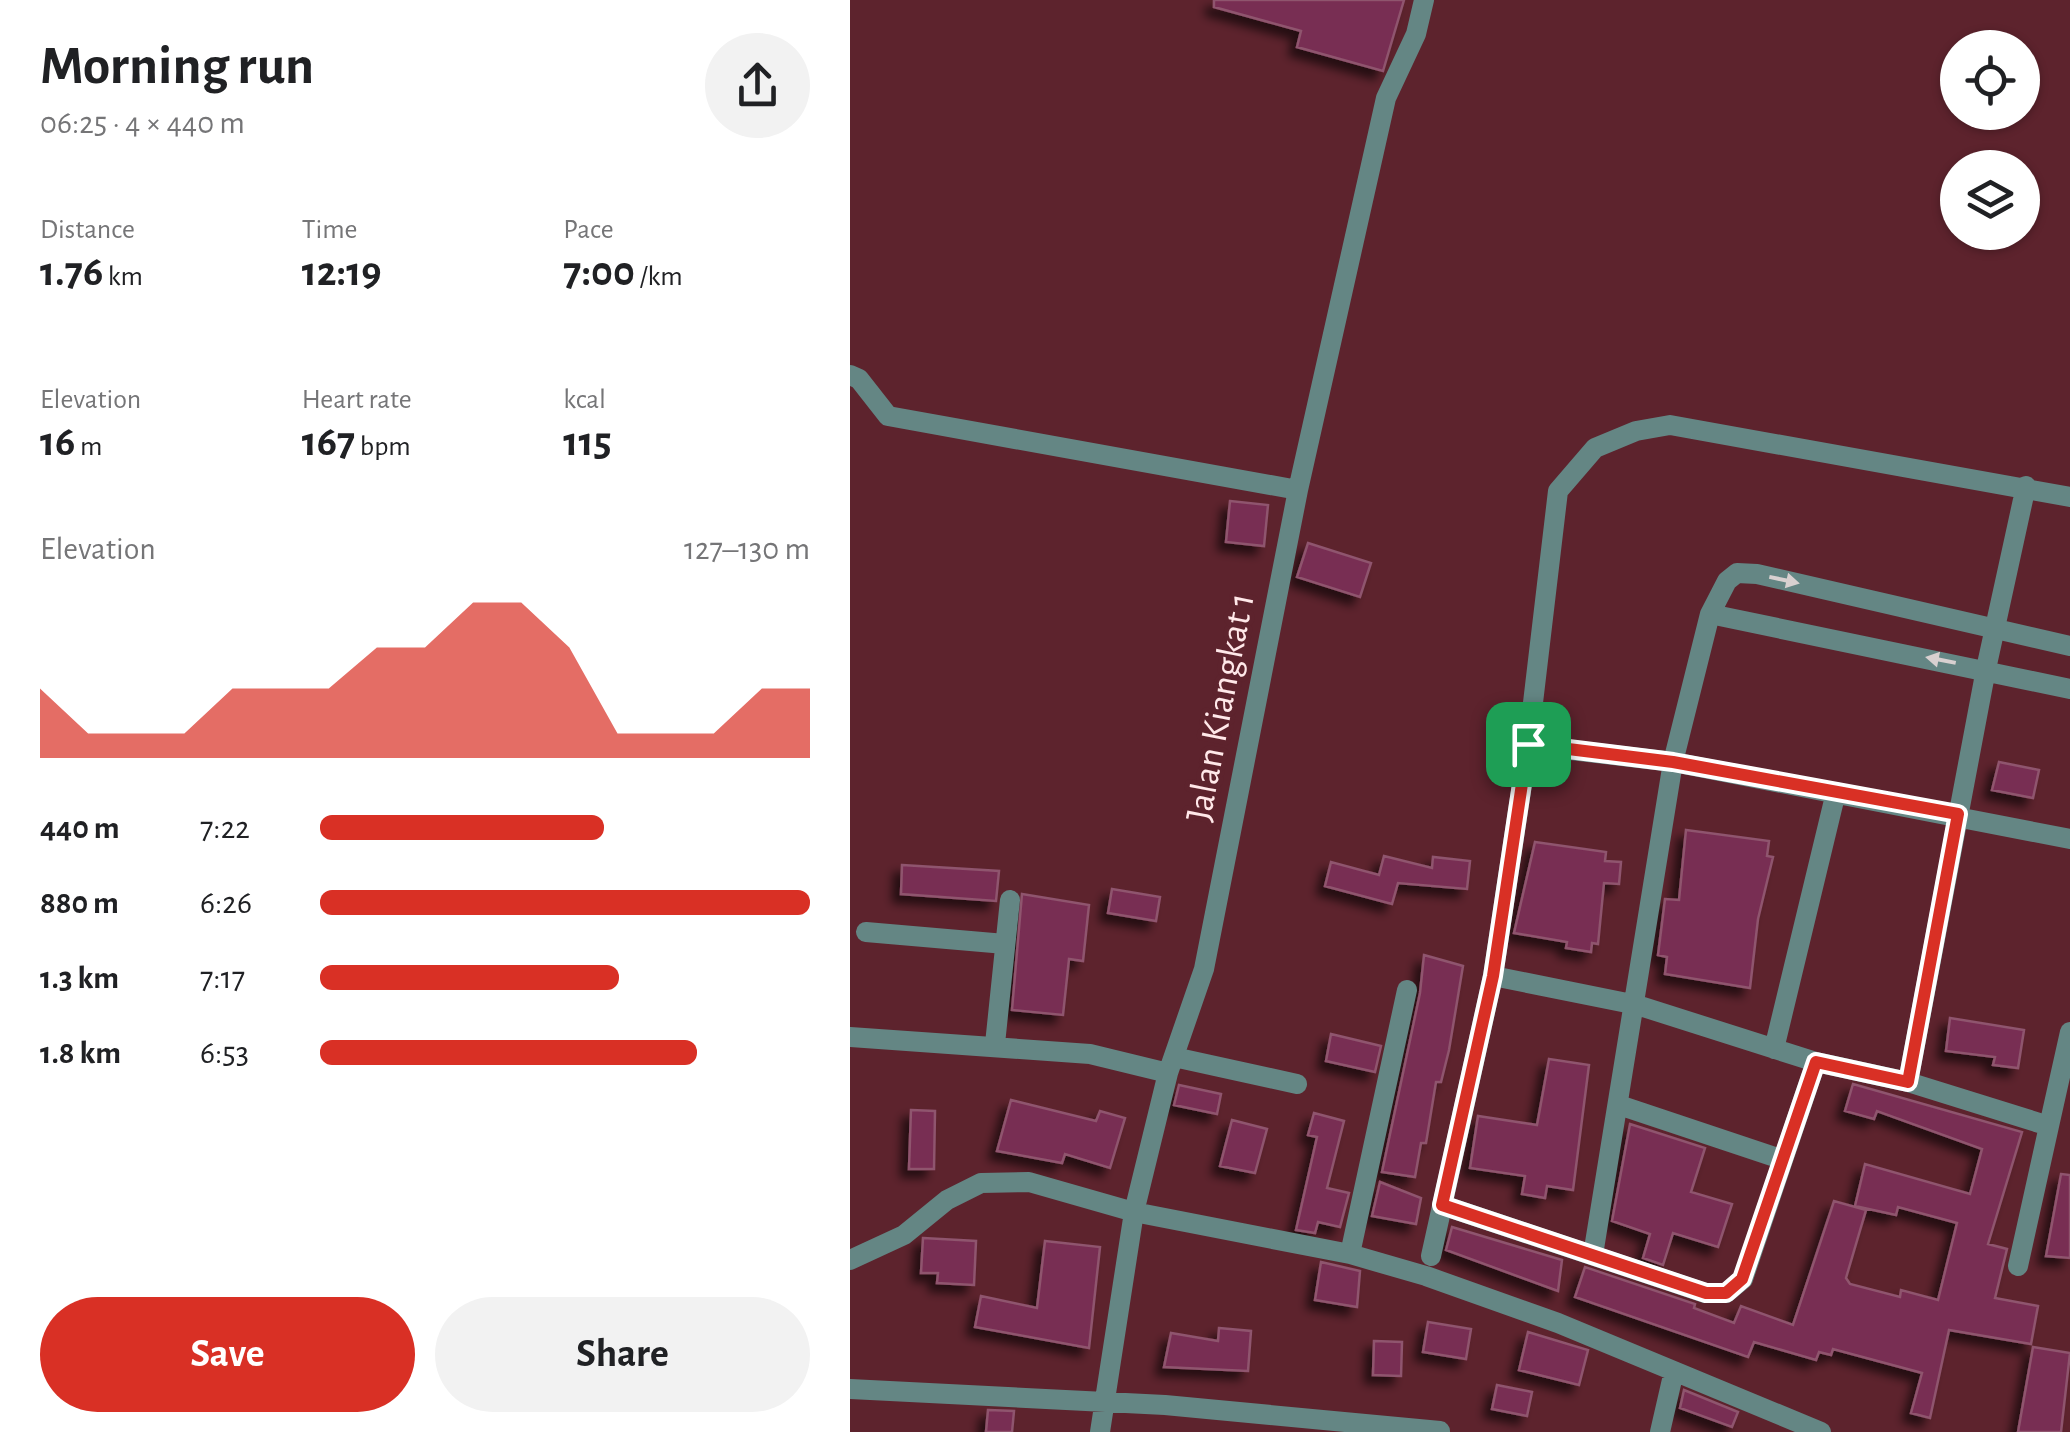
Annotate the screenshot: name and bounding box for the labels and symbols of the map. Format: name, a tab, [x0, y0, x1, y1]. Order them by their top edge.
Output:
one-way arrow	[1769, 573, 1800, 589]
street label: Jalan Kiangkat 1	[1180, 590, 1262, 825]
one-way arrow	[1925, 652, 1956, 667]
pin	[1486, 702, 1571, 787]

